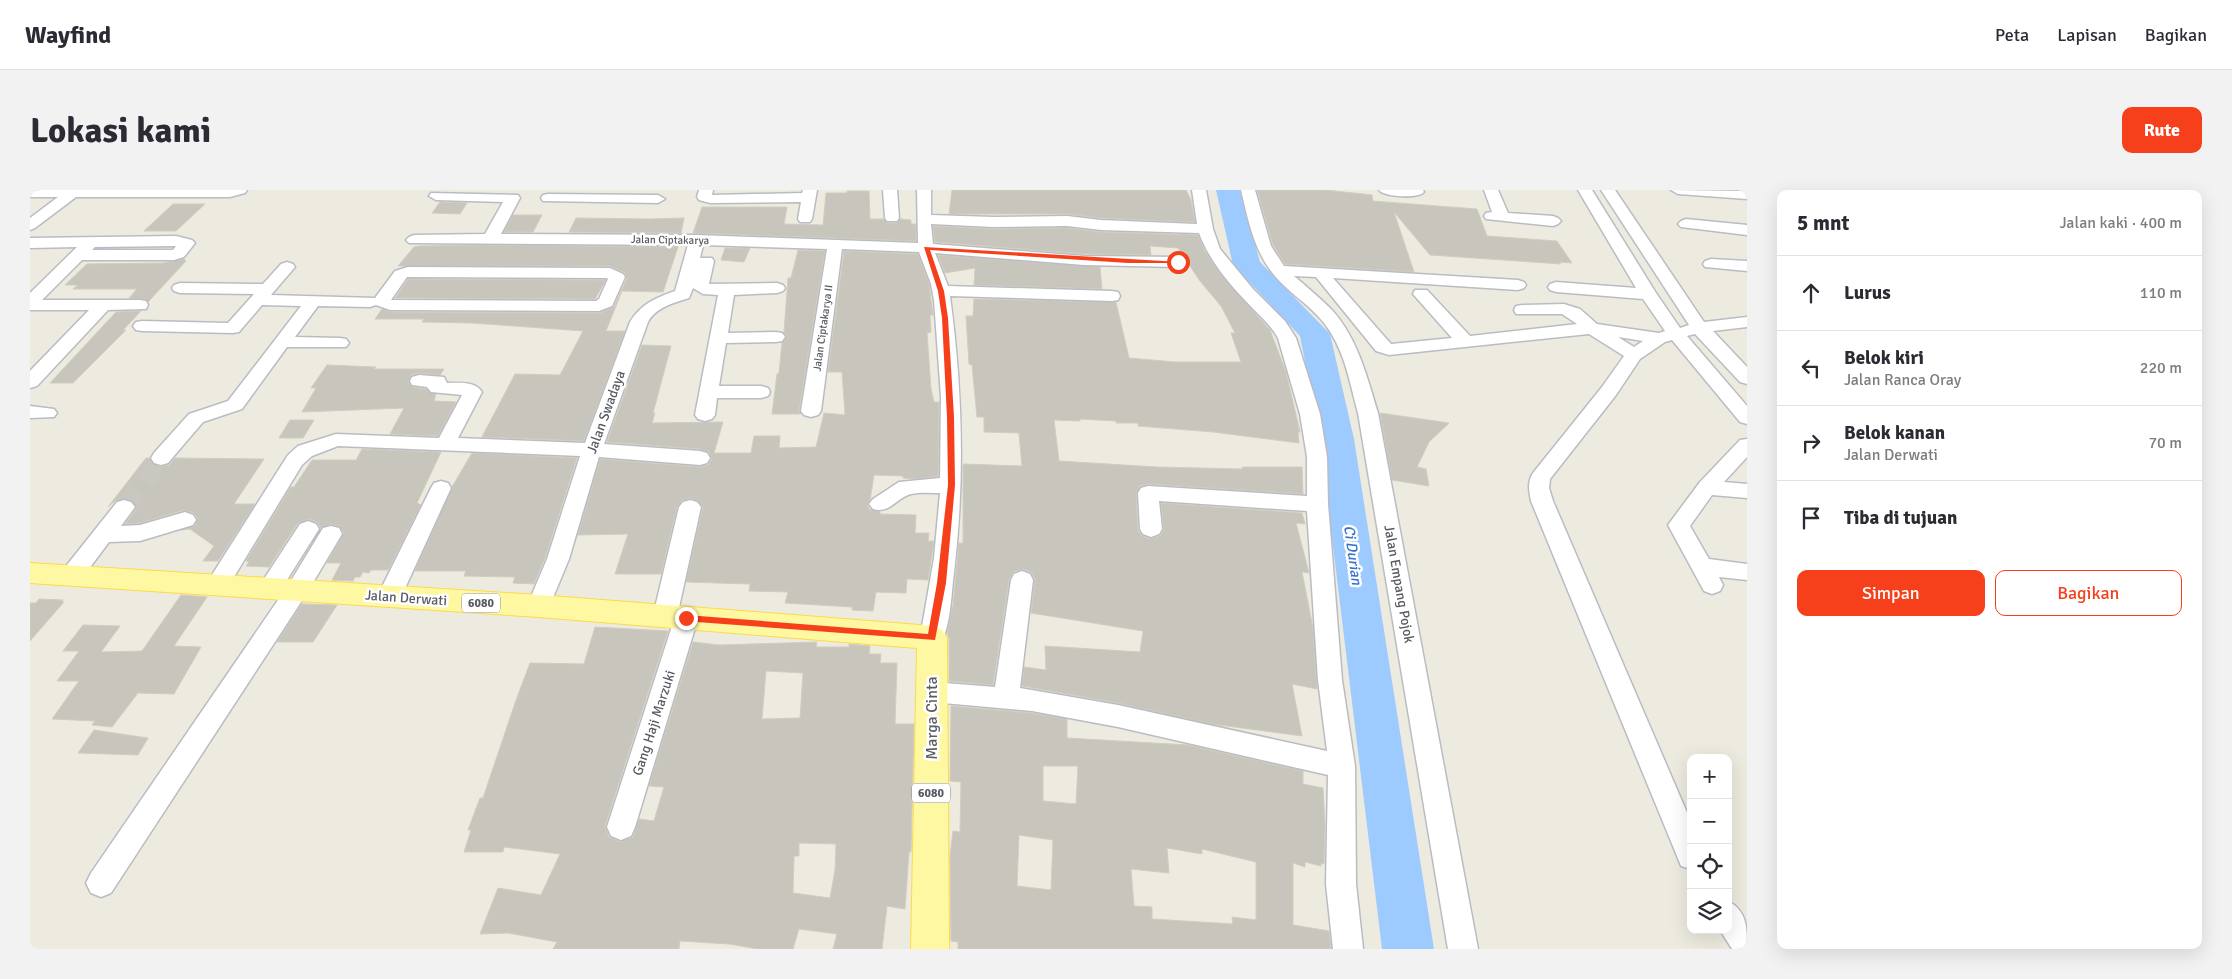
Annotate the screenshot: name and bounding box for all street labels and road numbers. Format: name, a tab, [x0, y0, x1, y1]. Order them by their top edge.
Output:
street label: Jalan Ciptakarya	[631, 233, 710, 247]
street label: Jalan Ciptakarya II	[810, 284, 836, 372]
street label: Jalan Swadaya	[583, 368, 629, 456]
street label: Jalan Empang Pojok	[1380, 524, 1418, 644]
street label: Jalan Derwati	[364, 587, 448, 609]
road number: 6080	[462, 593, 500, 612]
street label: Gang Haji Marzuki	[629, 668, 679, 778]
street label: Marga Cinta	[922, 676, 942, 760]
road number: 6080	[912, 784, 950, 802]

